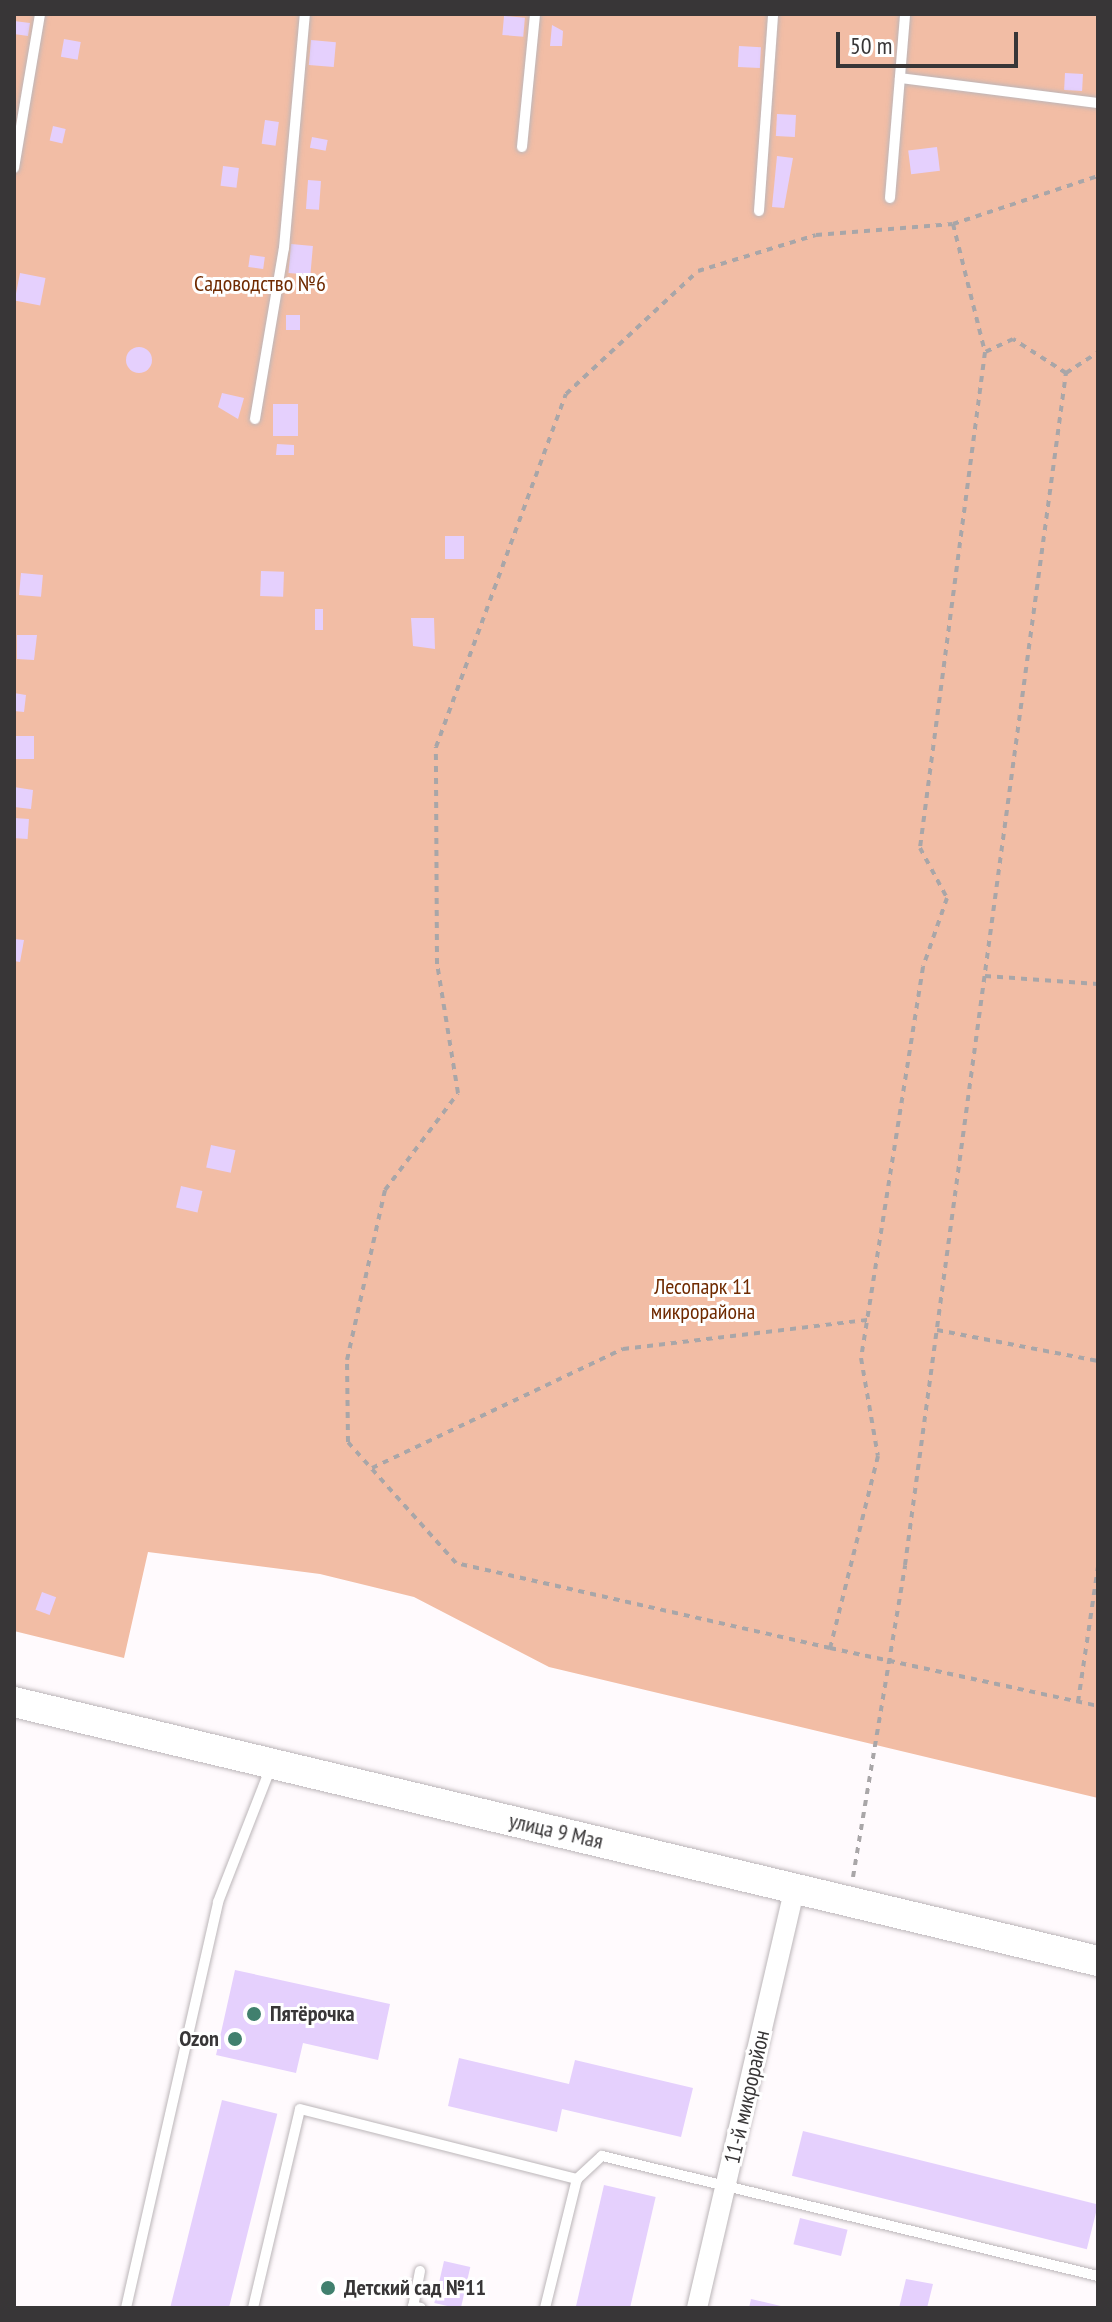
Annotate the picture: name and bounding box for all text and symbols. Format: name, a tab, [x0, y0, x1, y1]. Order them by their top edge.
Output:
scale bar	[840, 16, 1022, 66]
text: 50 m	[850, 30, 892, 61]
park label: Садоводство №6	[194, 271, 326, 297]
park label: Лесопарк 11 микрорайона	[651, 1273, 755, 1324]
street label: улица 9 Мая	[506, 1807, 606, 1855]
place label: Пятёрочка	[270, 2001, 355, 2027]
marker: Пятёрочка	[245, 2005, 263, 2023]
place label: Ozon	[179, 2026, 219, 2052]
street label: 11-й микрорайон	[719, 2028, 775, 2166]
marker: Ozon	[226, 2030, 244, 2048]
place label: Детский сад №11	[344, 2275, 486, 2301]
marker: Детский сад №11	[319, 2279, 337, 2297]

